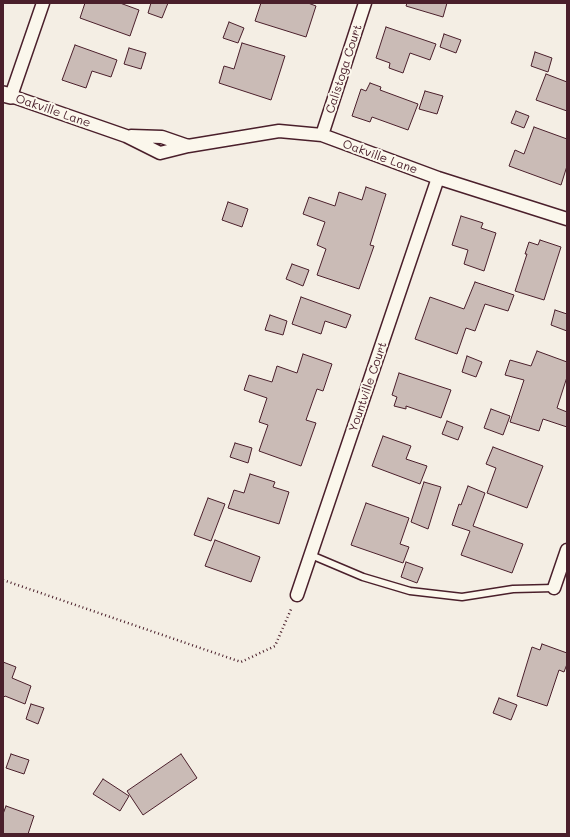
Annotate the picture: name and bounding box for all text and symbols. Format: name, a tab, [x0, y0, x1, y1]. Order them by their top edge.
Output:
street label: Calistoga Court	[323, 23, 365, 115]
street label: Oakville Lane	[14, 91, 92, 131]
street label: Oakville Lane	[341, 137, 419, 177]
street label: Yountville Court	[346, 340, 390, 434]

